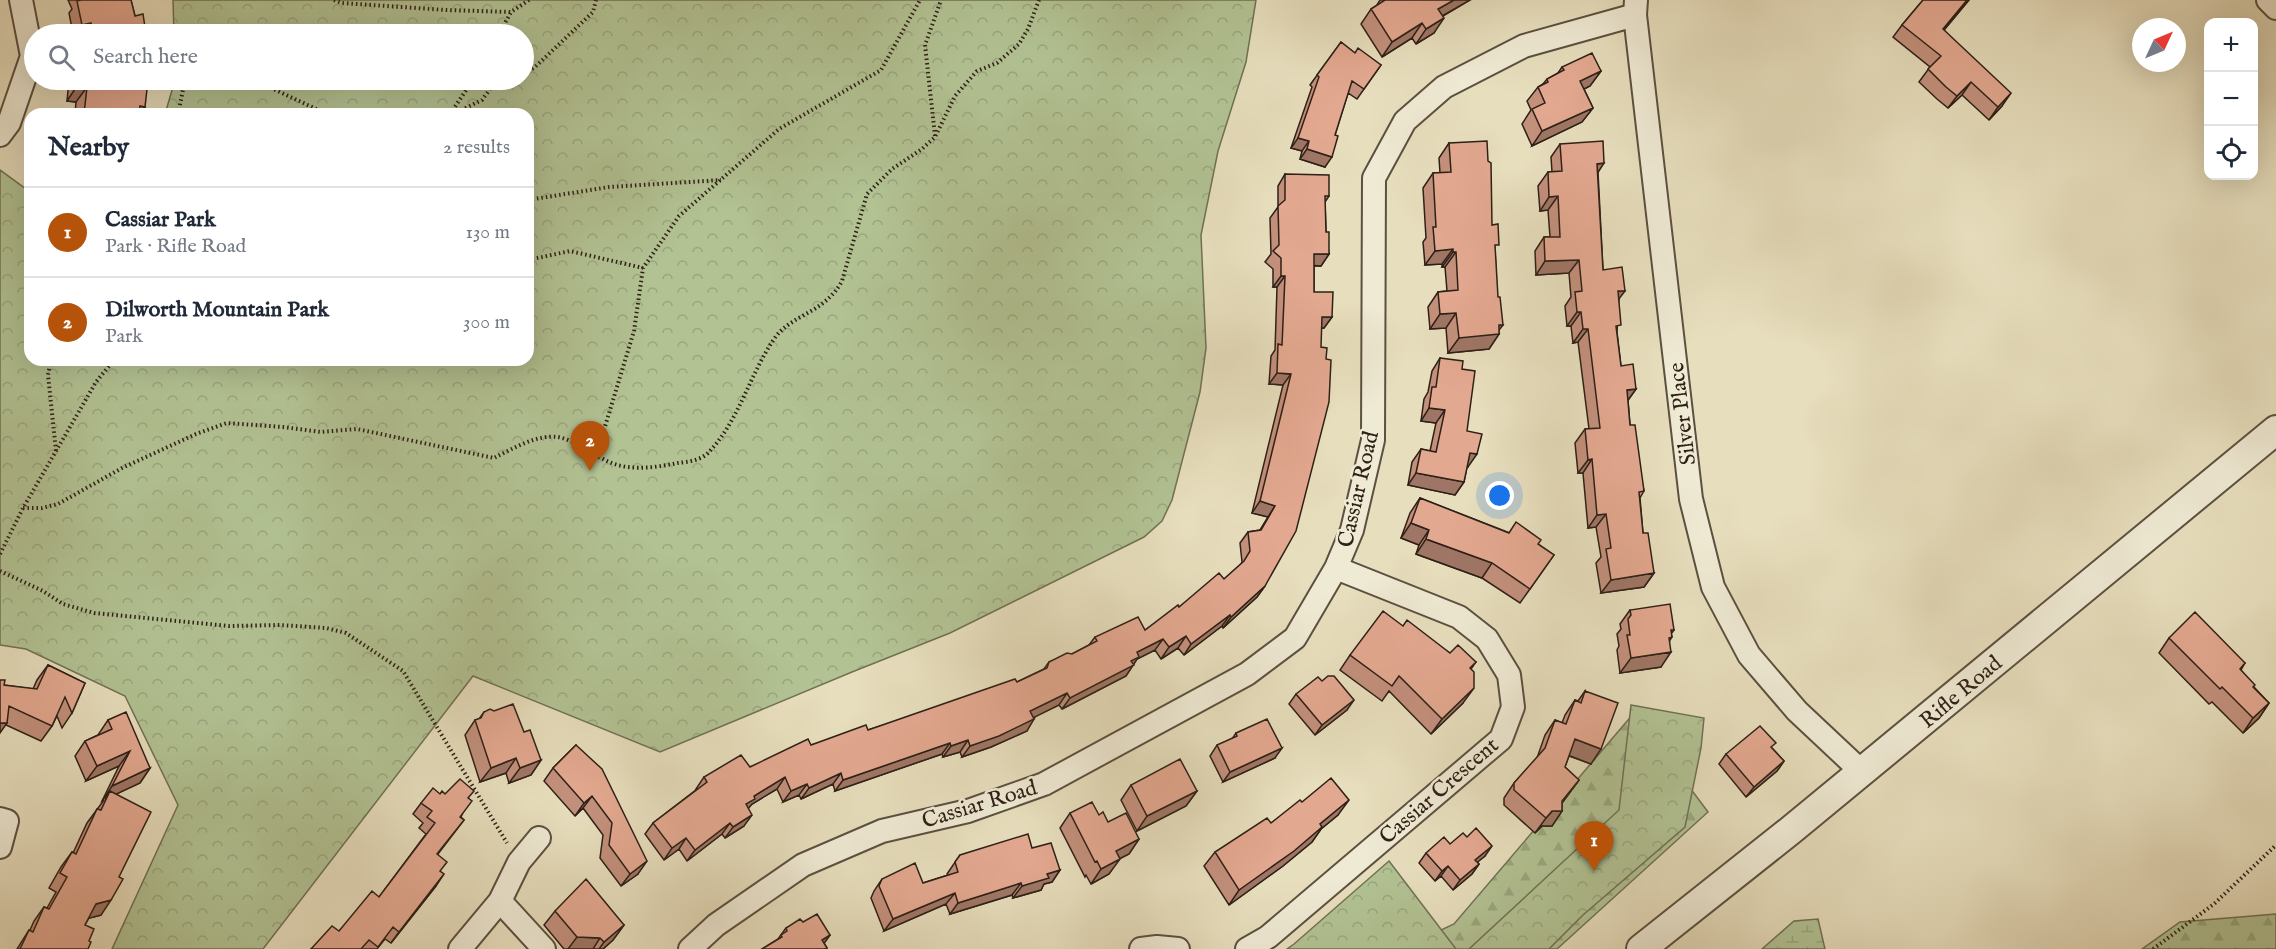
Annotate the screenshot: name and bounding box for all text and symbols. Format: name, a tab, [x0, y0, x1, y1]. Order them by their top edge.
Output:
north arrow	[2132, 18, 2186, 72]
map controls	[2204, 18, 2258, 180]
button: +	[2204, 18, 2258, 72]
search box	[24, 24, 534, 90]
icon: search	[45, 41, 78, 74]
text: Search here	[93, 43, 198, 71]
button: −	[2204, 72, 2258, 126]
button: locate	[2204, 126, 2258, 180]
text: Nearby	[48, 131, 129, 164]
text: 2 results	[443, 135, 510, 160]
text: Cassiar Park	[105, 206, 216, 234]
text: 1	[64, 220, 71, 245]
text: 130 m	[465, 220, 510, 245]
text: Park · Rifle Road	[105, 234, 246, 259]
text: Dilworth Mountain Park	[105, 296, 329, 324]
text: 2	[63, 310, 72, 335]
text: 300 m	[463, 310, 510, 335]
text: Park	[105, 324, 143, 349]
street label: Silver Place	[1663, 361, 1703, 467]
pin: 2	[570, 422, 610, 471]
street label: Cassiar Road	[1332, 428, 1386, 550]
your location	[1485, 481, 1514, 510]
street label: Rifle Road	[1914, 650, 2008, 735]
street label: Cassiar Crescent	[1374, 732, 1505, 851]
street label: Cassiar Road	[919, 774, 1041, 836]
pin: 1	[1574, 822, 1614, 871]

